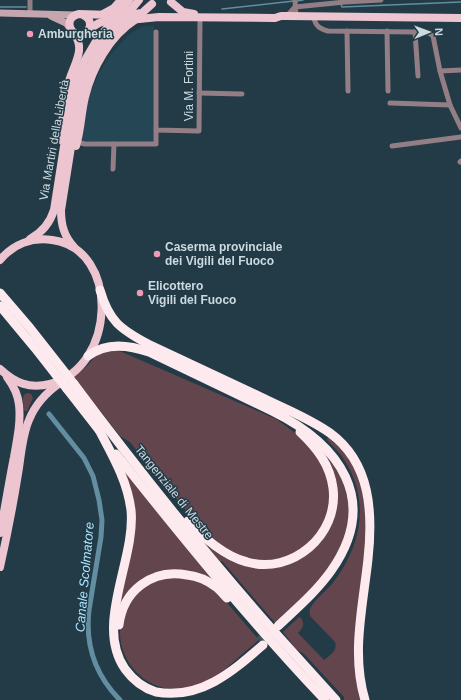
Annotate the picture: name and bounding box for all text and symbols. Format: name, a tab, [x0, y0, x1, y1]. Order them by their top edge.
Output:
north arrow	[409, 12, 449, 52]
place label: Amburgheria	[38, 27, 113, 41]
text: N	[433, 28, 445, 36]
marker: Amburgheria	[25, 29, 35, 39]
street label: Via M. Fortini	[182, 51, 196, 121]
street label: Via Martiri della Libertà	[36, 78, 72, 202]
place label: Caserma provinciale dei Vigili del Fuoco	[165, 240, 283, 268]
marker: Caserma provinciale dei Vigili del Fuoco	[152, 249, 162, 259]
place label: Elicottero Vigili del Fuoco	[148, 279, 236, 307]
marker: Elicottero Vigili del Fuoco	[135, 288, 145, 298]
street label: Tangenziale di Mestre	[132, 442, 216, 542]
water label: Canale Scolmatore	[72, 521, 97, 633]

